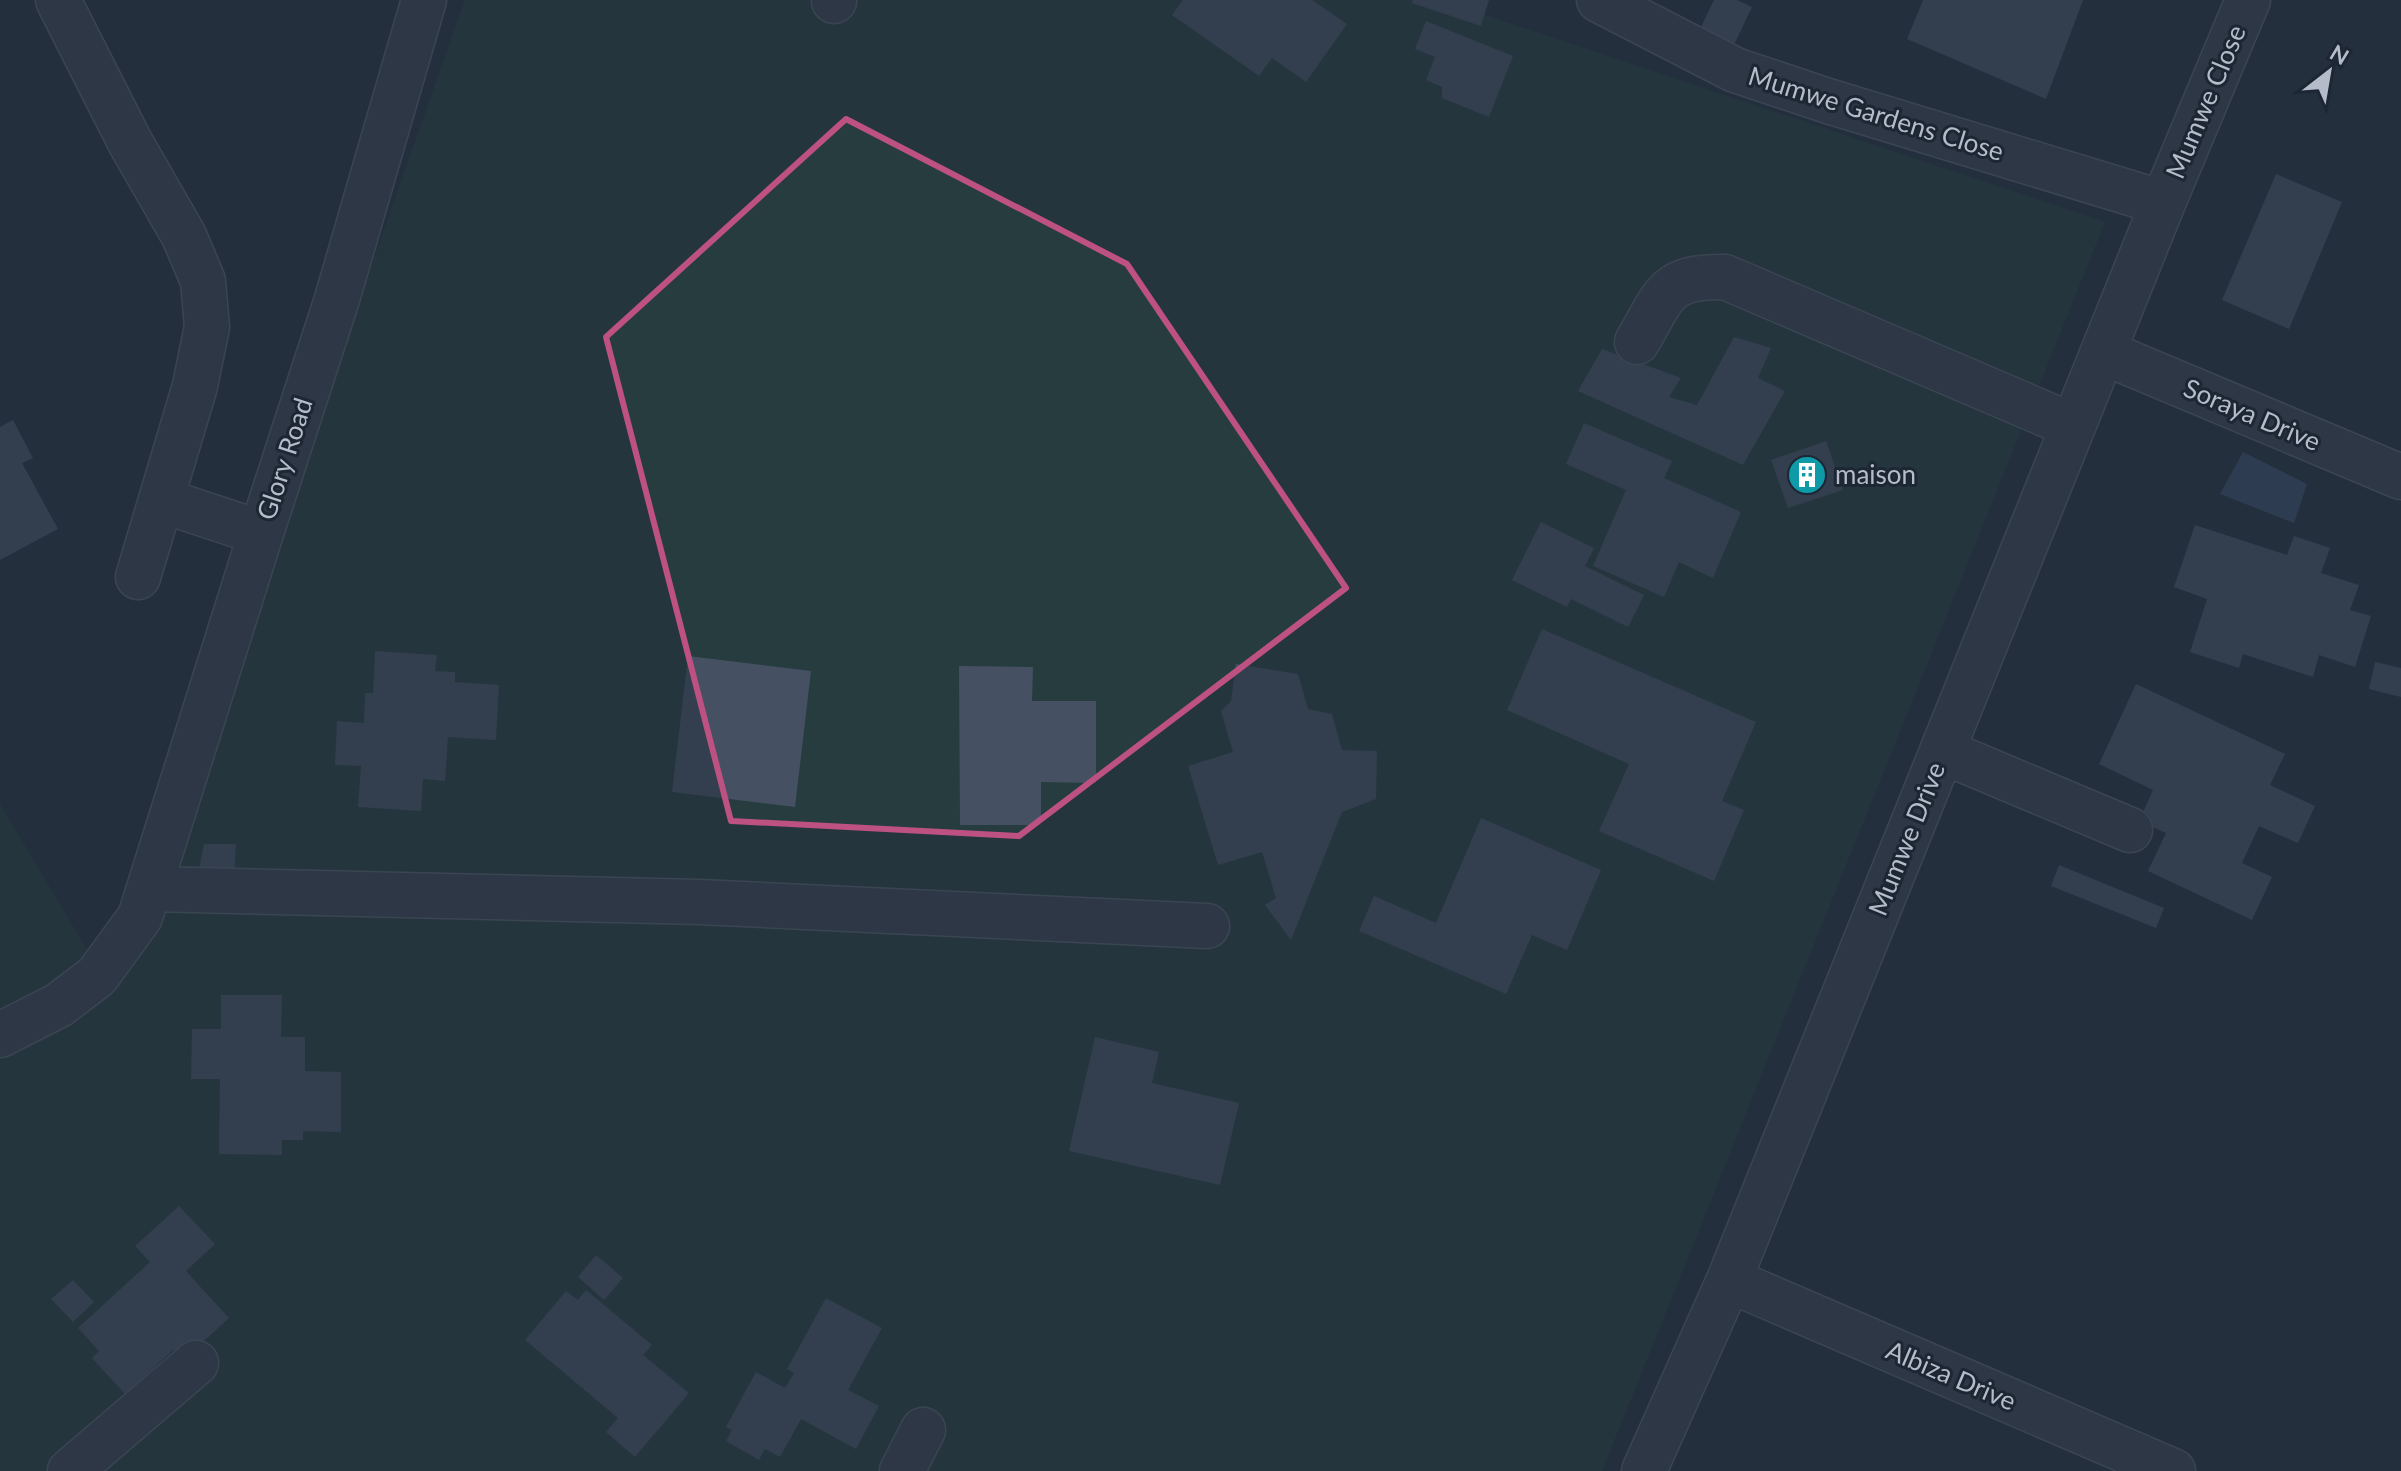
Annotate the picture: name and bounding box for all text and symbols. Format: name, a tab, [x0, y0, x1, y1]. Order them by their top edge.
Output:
street label: Mumwe Close	[2158, 20, 2252, 183]
north arrow	[2289, 32, 2369, 112]
text: N	[2325, 38, 2354, 70]
street label: Mumwe Gardens Close	[1745, 59, 2008, 167]
street label: Soraya Drive	[2179, 371, 2326, 457]
street label: Glory Road	[249, 394, 319, 524]
building icon: maison	[1786, 454, 1828, 496]
place label: maison	[1835, 458, 1916, 490]
street label: Mumwe Drive	[1861, 757, 1951, 920]
street label: Albiza Drive	[1882, 1333, 2021, 1417]

